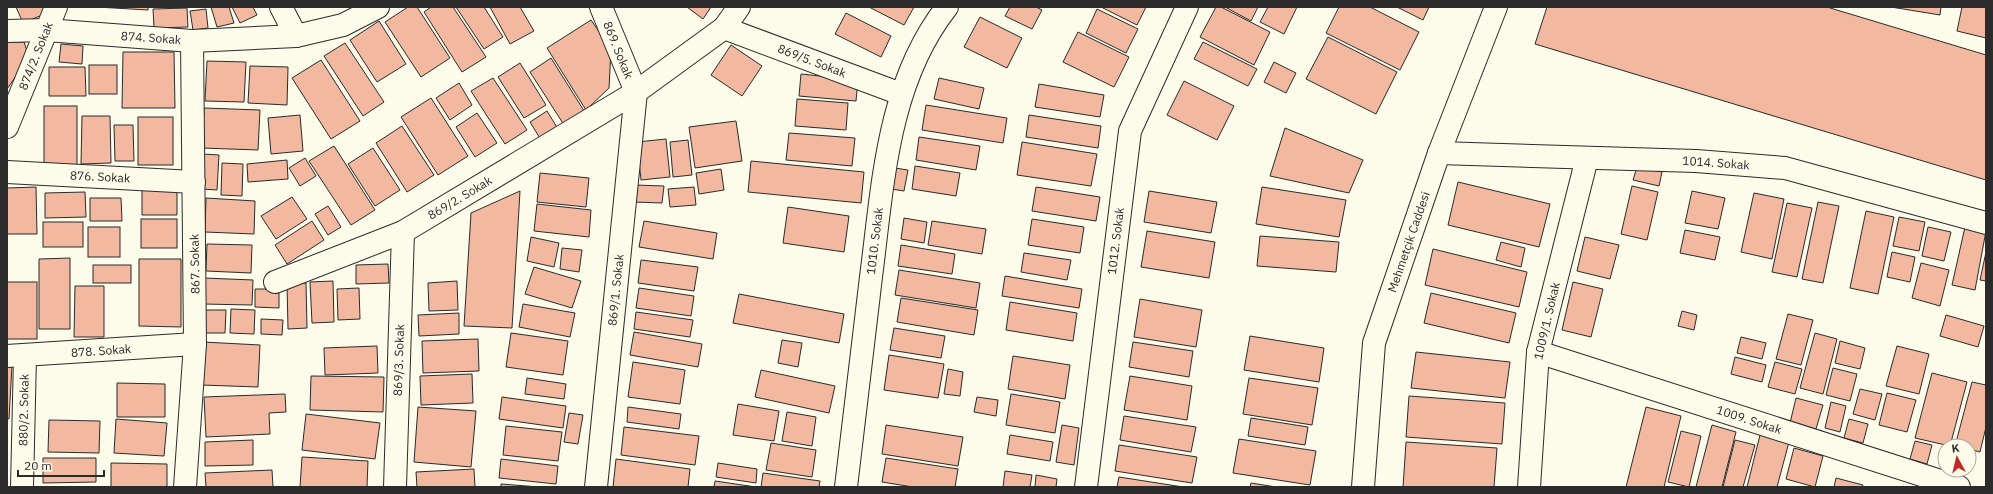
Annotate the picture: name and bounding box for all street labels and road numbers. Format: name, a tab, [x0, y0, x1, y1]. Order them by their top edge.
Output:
street label: 874/2. Sokak	[15, 19, 56, 92]
street label: 869. Sokak	[600, 19, 637, 81]
street label: 874. Sokak	[120, 28, 182, 47]
street label: 869/5. Sokak	[776, 41, 849, 81]
street label: 1014. Sokak	[1682, 153, 1751, 172]
street label: 876. Sokak	[69, 167, 131, 186]
street label: 869/2. Sokak	[425, 172, 495, 223]
street label: Mehmetçik Caddesi	[1384, 189, 1433, 294]
street label: 1010. Sokak	[863, 206, 886, 275]
street label: 1012. Sokak	[1104, 206, 1127, 275]
street label: 867. Sokak	[186, 233, 203, 294]
street label: 869/1. Sokak	[604, 253, 627, 327]
street label: 1009/1. Sokak	[1530, 280, 1563, 361]
street label: 869/3. Sokak	[390, 323, 407, 396]
street label: 878. Sokak	[70, 341, 132, 360]
street label: 880/2. Sokak	[15, 373, 32, 446]
street label: 1009. Sokak	[1715, 402, 1784, 437]

